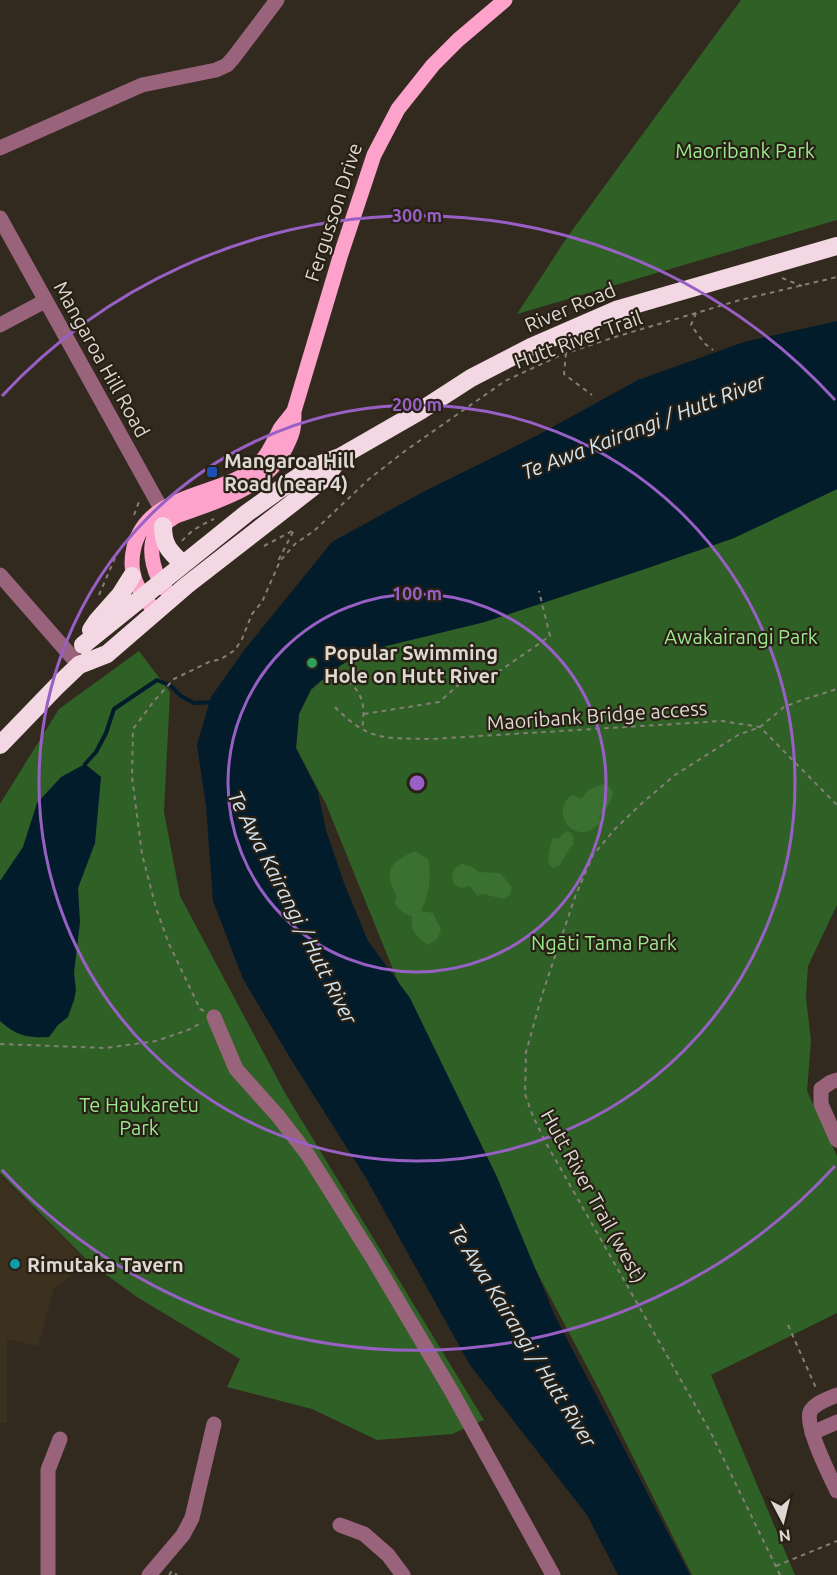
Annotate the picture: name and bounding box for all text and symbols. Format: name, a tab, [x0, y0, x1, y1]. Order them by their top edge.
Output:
park label: Maoribank Park	[675, 139, 815, 162]
street label: Fergusson Drive	[300, 140, 366, 284]
text: 300 m	[392, 205, 442, 225]
street label: Mangaroa Hill Road	[50, 277, 154, 441]
street label: River Road	[521, 278, 619, 336]
street label: Hutt River Trail	[511, 305, 645, 373]
water label: Te Awa Kairangi / Hutt River	[518, 368, 769, 484]
text: 200 m	[392, 394, 442, 414]
place label: Mangaroa Hill Road (near 4)	[224, 449, 355, 495]
marker: Mangaroa Hill Road (near 4)	[205, 465, 219, 479]
text: 100 m	[392, 583, 442, 603]
park label: Awakairangi Park	[664, 625, 818, 648]
place label: Popular Swimming Hole on Hutt River	[324, 641, 499, 687]
marker: Popular Swimming Hole on Hutt River	[305, 656, 319, 670]
street label: Maoribank Bridge access	[486, 696, 708, 734]
centre of rings	[407, 773, 427, 793]
water label: Te Awa Kairangi / Hutt River	[224, 786, 363, 1029]
park label: Ngāti Tama Park	[531, 931, 677, 954]
park label: Te Haukaretu Park	[79, 1093, 199, 1139]
street label: Hutt River Trail (west)	[537, 1105, 651, 1287]
water label: Te Awa Kairangi / Hutt River	[444, 1219, 602, 1452]
place label: Rimutaka Tavern	[27, 1253, 184, 1276]
marker: Rimutaka Tavern	[8, 1257, 22, 1271]
north arrow	[753, 1491, 813, 1551]
text: N	[778, 1526, 792, 1546]

